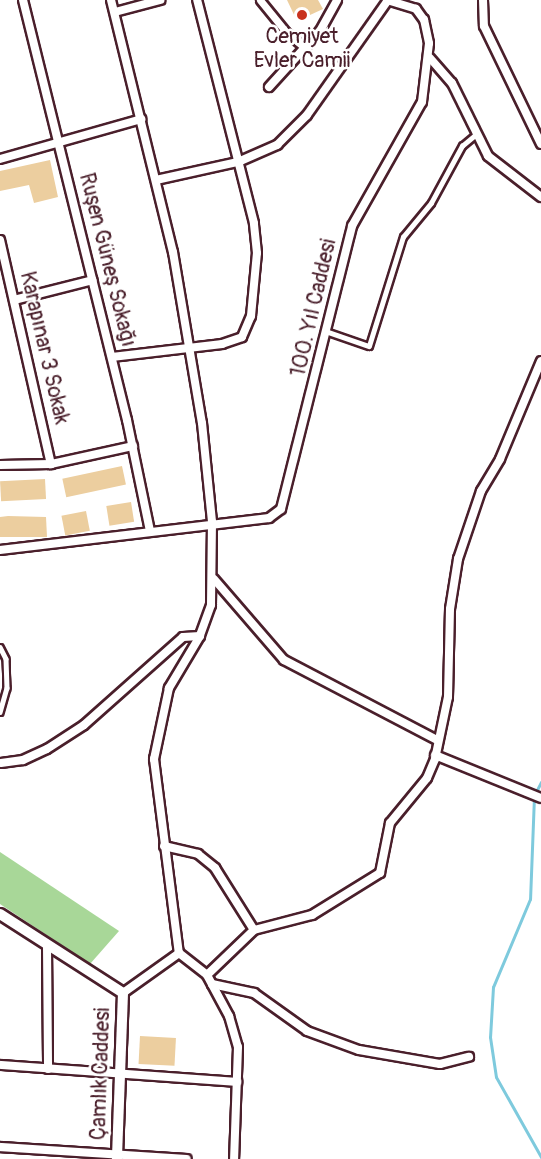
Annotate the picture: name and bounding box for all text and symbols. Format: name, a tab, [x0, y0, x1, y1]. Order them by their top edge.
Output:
marker: Cemiyet Evler Camii	[295, 8, 309, 22]
place label: Cemiyet Evler Camii	[254, 24, 350, 74]
street label: Ruşen Güneş Sokağı	[73, 171, 141, 349]
street label: 100. Yıl Caddesi	[286, 237, 342, 379]
street label: Karapınar 3 Sokak	[14, 269, 74, 427]
street label: Çamlık Caddesi	[86, 1007, 116, 1141]

